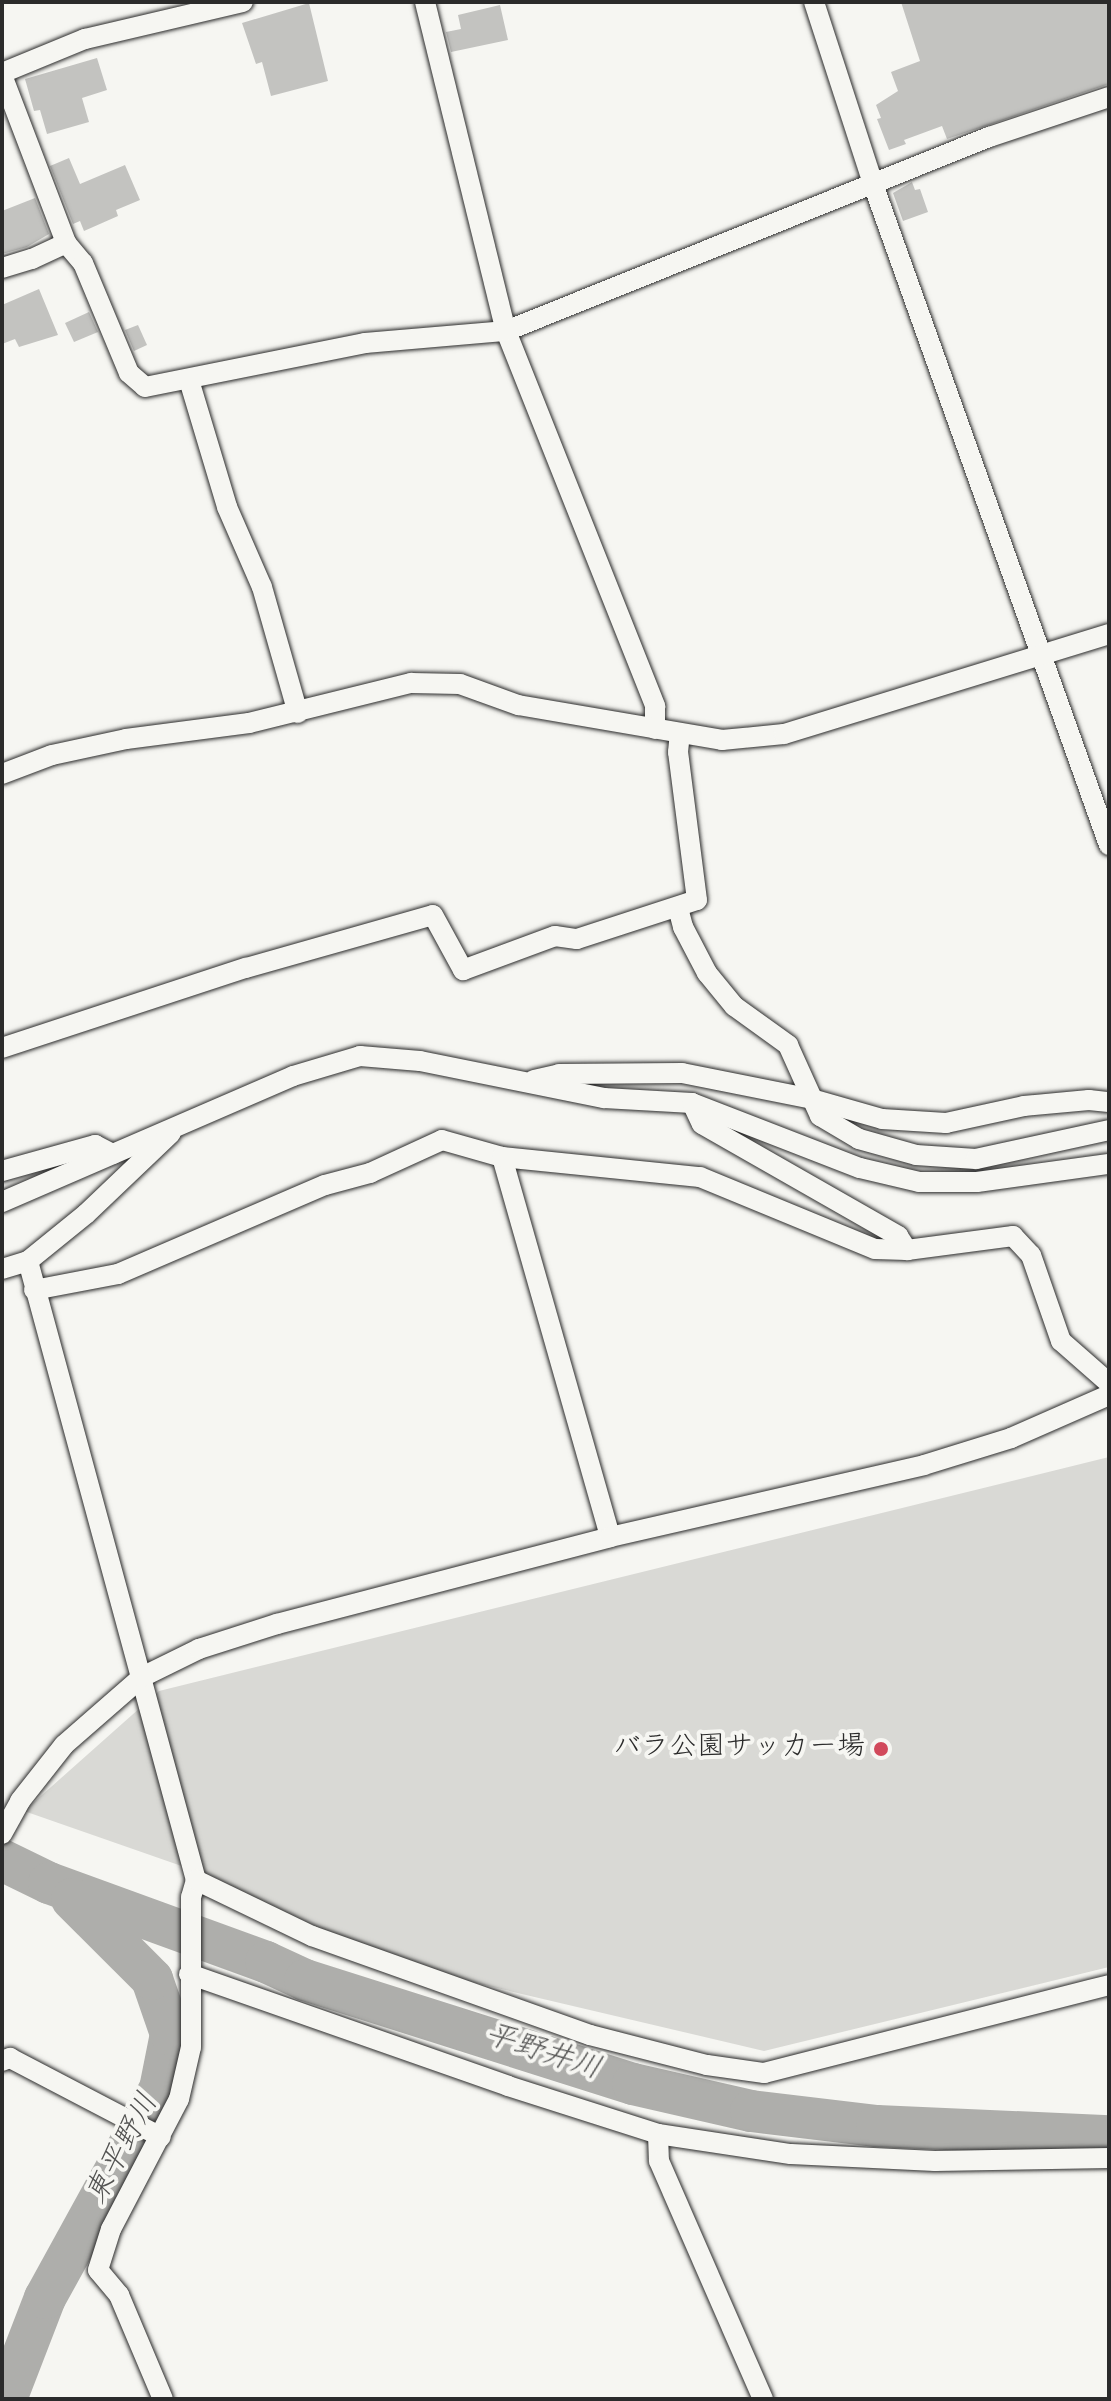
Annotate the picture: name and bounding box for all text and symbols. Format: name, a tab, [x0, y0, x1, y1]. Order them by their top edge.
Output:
place label: バラ公園サッカー場	[613, 1732, 865, 1766]
marker: バラ公園サッカー場	[872, 1740, 890, 1758]
water label: 平野井川	[479, 2019, 605, 2091]
water label: 東平野川	[81, 2089, 169, 2211]

